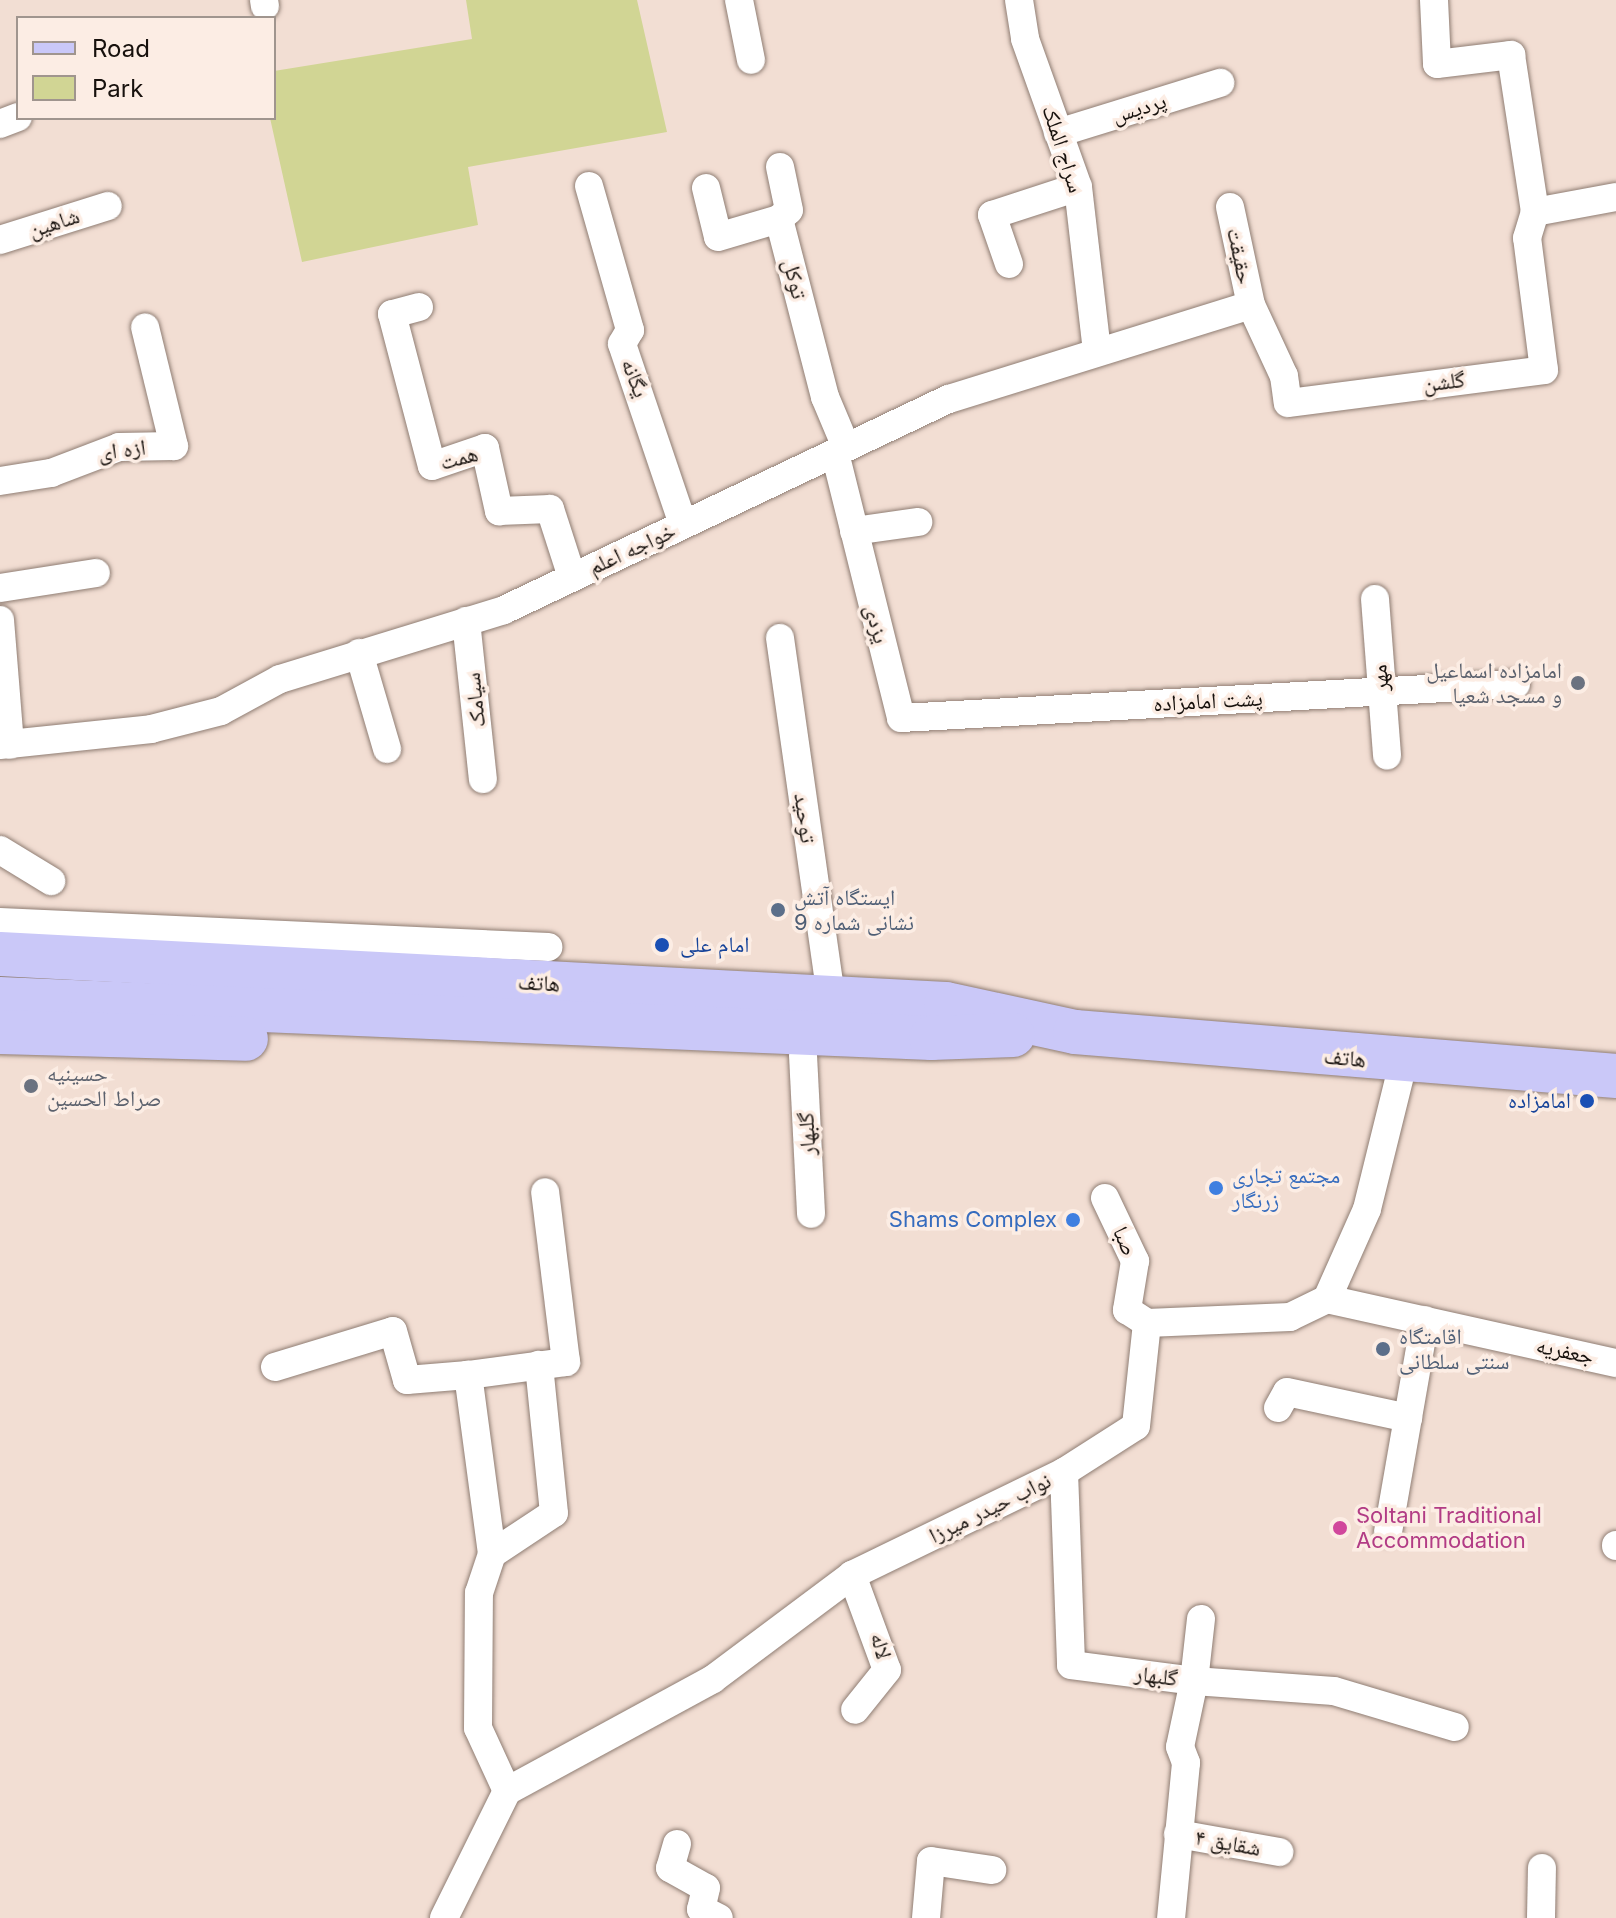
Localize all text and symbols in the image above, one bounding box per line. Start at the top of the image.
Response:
legend [16,16,276,120]
text: Road [92,34,150,63]
text: Park [92,74,143,103]
street label: پردیس [1109,87,1169,129]
street label: سراج الملک [1037,102,1089,196]
street label: شاهین [25,202,83,244]
street label: حقیقت [1221,225,1259,287]
street label: توکل [777,256,813,302]
street label: یگانه [616,355,654,401]
street label: گلشن [1422,366,1466,398]
street label: ازه ای [97,434,147,466]
street label: همت [437,440,481,476]
street label: خواجه اعلم [584,517,680,581]
street label: یزدی [859,602,895,646]
place label: امامزاده اسماعیل و مسجد شعیا [1426,657,1562,708]
street label: مهر [1366,663,1394,693]
street label: سیامک [459,671,491,729]
marker: امامزاده اسماعیل و مسجد شعیا [1569,674,1587,692]
street label: پشت امامزاده [1153,685,1263,717]
street label: توحید [788,791,822,845]
place label: ایستگاه آتش نشانی شماره 9 [794,884,914,936]
marker: ایستگاه آتش نشانی شماره 9 [769,901,787,919]
place label: امام علی [680,932,749,958]
marker: امام علی [651,934,673,956]
street label: هاتف [517,969,561,997]
street label: هاتف [1323,1043,1367,1073]
place label: حسینیه صراط الحسین [47,1060,161,1112]
marker: حسینیه صراط الحسین [22,1077,40,1095]
place label: امامزاده [1508,1088,1571,1114]
marker: امامزاده [1578,1092,1596,1110]
street label: گلبهار [793,1112,821,1156]
place label: مجتمع تجاری زرنگار [1232,1162,1340,1214]
marker: مجتمع تجاری زرنگار [1207,1179,1225,1197]
place label: Shams Complex [889,1207,1057,1233]
marker: Shams Complex [1064,1211,1082,1229]
street label: صبا [1107,1222,1143,1260]
place label: اقامتگاه سنتی سلطانی [1399,1323,1510,1374]
street label: جعفریه [1534,1332,1596,1370]
marker: اقامتگاه سنتی سلطانی [1374,1340,1392,1358]
street label: نواب حیدر میرزا [925,1467,1055,1549]
place label: Soltani Traditional Accommodation [1356,1502,1542,1554]
marker: Soltani Traditional Accommodation [1331,1519,1349,1537]
street label: لاله [865,1630,897,1662]
street label: گلبهار [1133,1660,1179,1692]
street label: شقایق ۴ [1193,1824,1263,1862]

